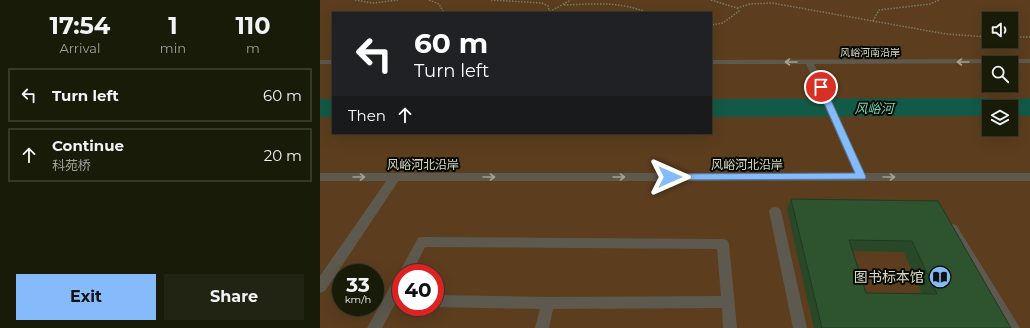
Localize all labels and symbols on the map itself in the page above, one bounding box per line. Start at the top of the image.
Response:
street label: 风峪河南沿岸 [840,46,900,59]
one-way arrow [785,58,798,66]
one-way arrow [957,58,970,65]
pin [804,70,838,104]
water label: 风峪河 [854,100,896,116]
position arrow [649,156,691,198]
street label: 风峪河北沿岸 [387,157,459,172]
street label: 风峪河北沿岸 [711,157,783,172]
one-way arrow [352,173,365,181]
one-way arrow [482,173,495,181]
one-way arrow [612,173,625,181]
one-way arrow [882,173,895,181]
speed limit sign: 40 [392,264,444,316]
library icon: 图书标本馆 [927,264,953,290]
place label: 图书标本馆 [854,268,924,286]

